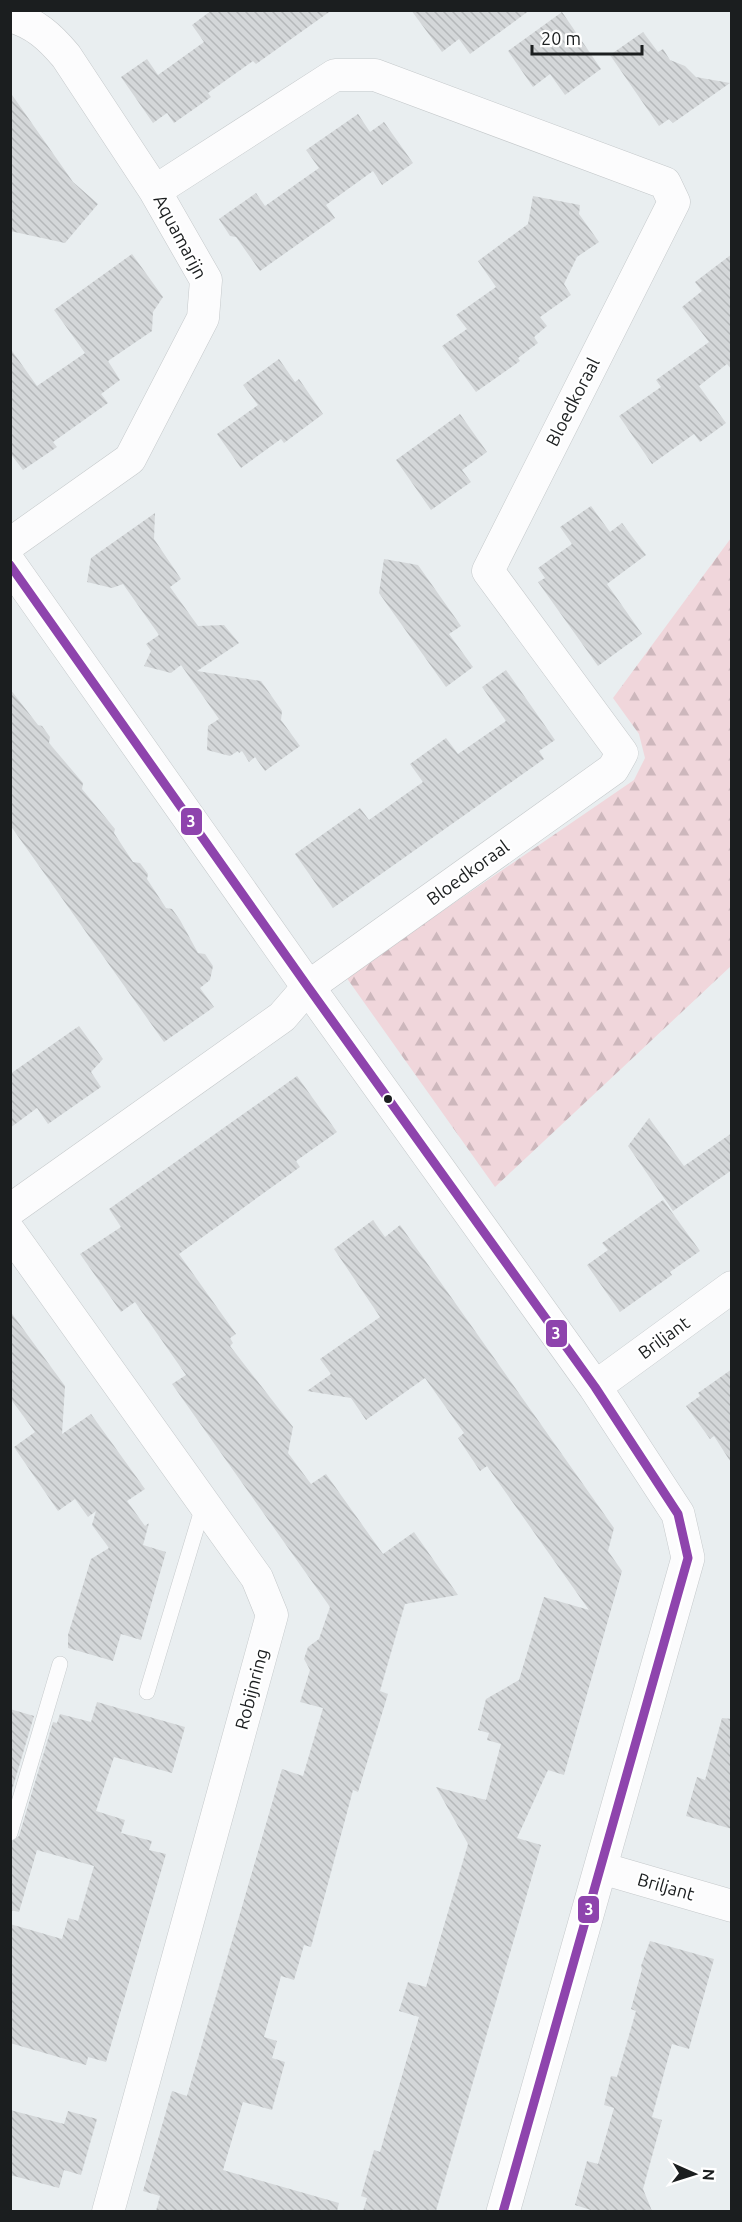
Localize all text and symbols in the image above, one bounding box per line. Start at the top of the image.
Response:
scale bar [532,18,642,56]
text: 20 m [541,28,581,48]
street label: Aquamarijn [150,191,211,282]
street label: Bloedkoraal [541,354,603,449]
line badge: 3 [180,807,203,836]
text: 3 [186,812,196,830]
street label: Bloedkoraal [423,836,513,909]
unlabelled marker [382,1093,394,1105]
street label: Briljant [634,1312,693,1362]
line badge: 3 [545,1319,568,1348]
text: 3 [551,1324,561,1342]
street label: Robijnring [231,1646,271,1731]
street label: Briljant [635,1868,697,1904]
line badge: 3 [577,1895,600,1924]
text: 3 [584,1900,594,1918]
north arrow [664,2144,724,2204]
text: N [700,2168,718,2181]

